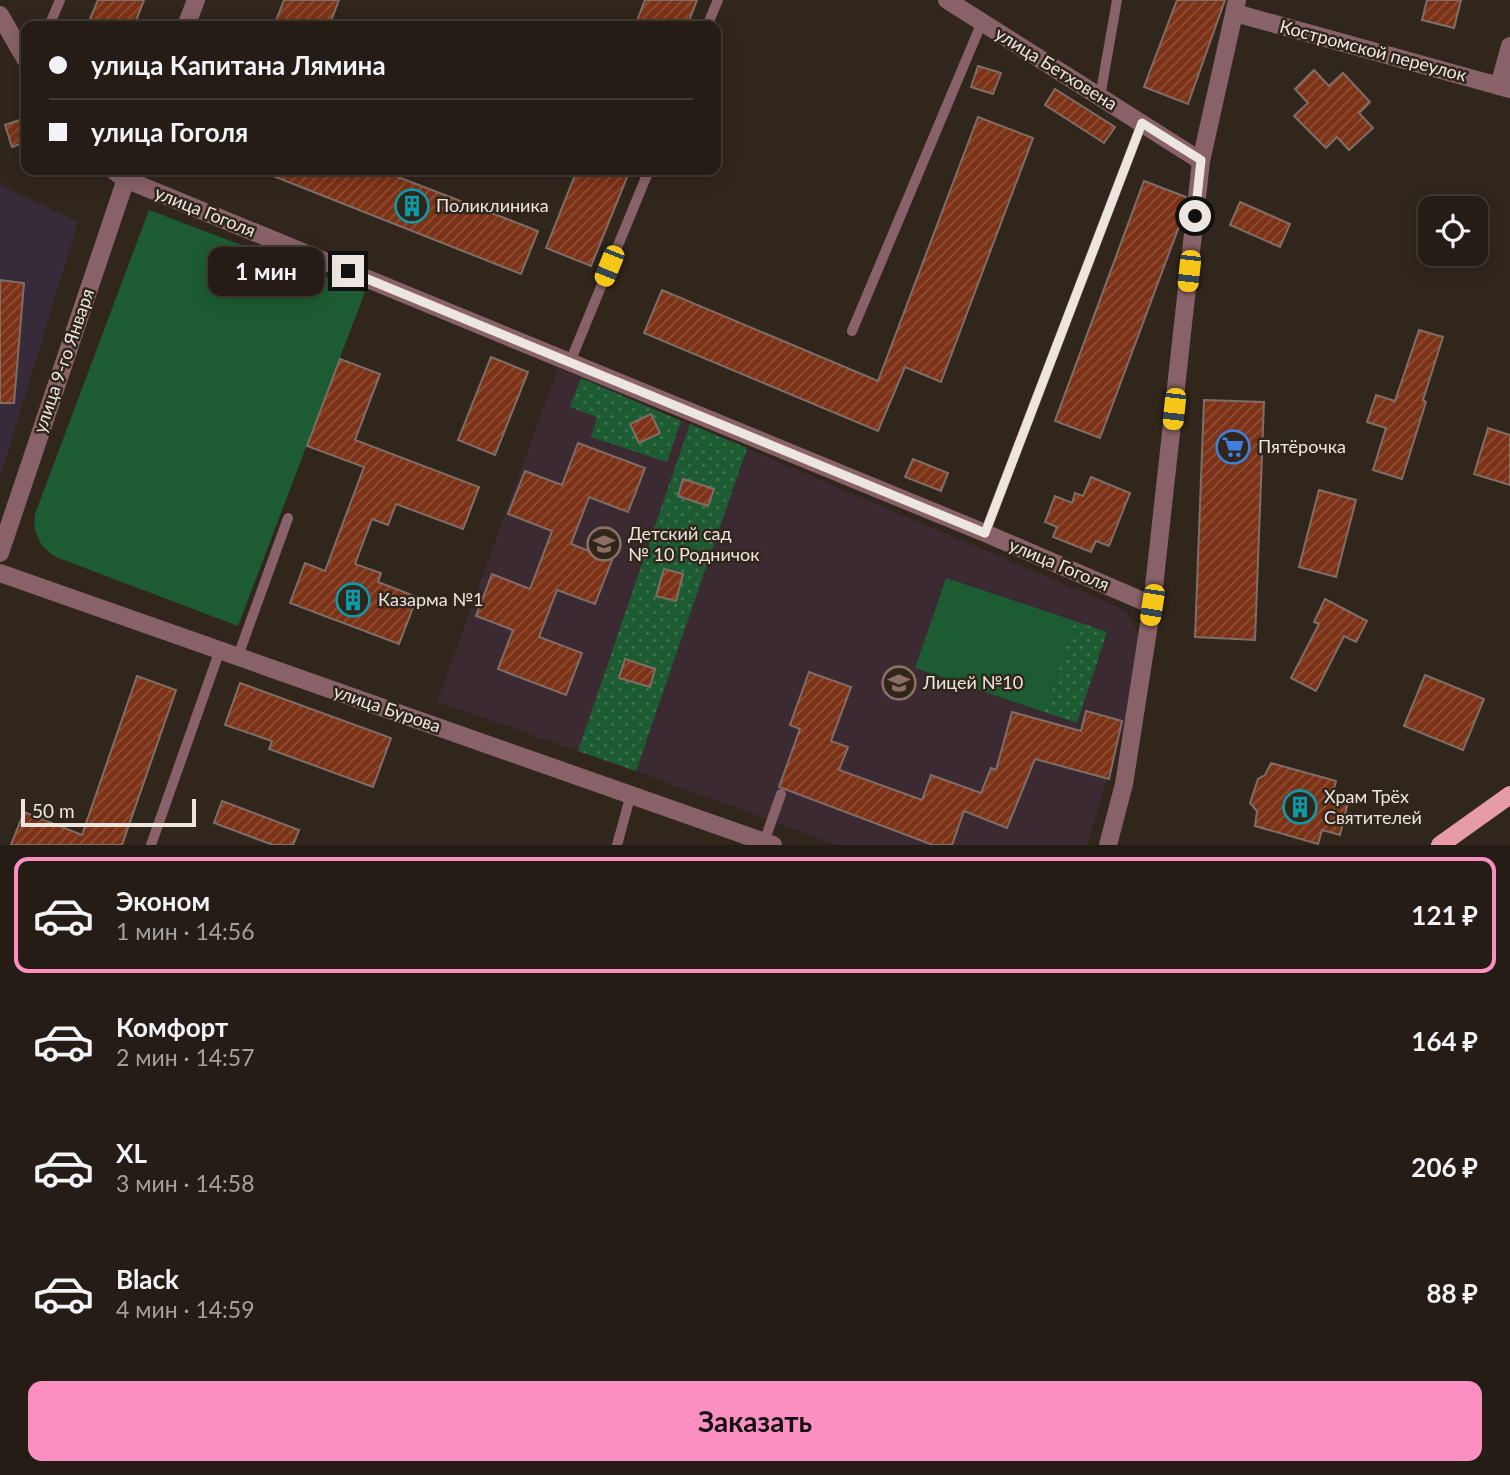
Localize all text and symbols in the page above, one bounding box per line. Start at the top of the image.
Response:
street label: Костромской переулок [1277,14,1470,86]
street label: улица Бетховена [991,22,1122,114]
text: улица Капитана Лямина [91,49,386,81]
text: улица Гоголя [91,116,248,148]
street label: улица Гоголя [152,181,259,241]
building icon: Поликлиника [393,187,431,225]
place label: Поликлиника [436,194,549,216]
map controls [1418,196,1488,266]
button: locate [1418,196,1488,266]
route start [1179,200,1211,232]
car [592,243,627,289]
callout: 1 мин [208,246,324,296]
car [1177,249,1202,293]
route end [332,255,364,287]
text: 1 мин [235,257,297,285]
street label: улица 9-го Января [28,285,98,436]
car [1162,387,1187,431]
supermarket icon: Пятёрочка [1214,428,1252,466]
place label: Пятёрочка [1258,435,1346,457]
place label: Детский сад № 10 Родничок [628,522,760,565]
school or university icon: Детский сад № 10 Родничок [585,525,623,563]
street label: улица Гоголя [1006,533,1113,595]
building icon: Казарма №1 [334,581,372,619]
car [1139,583,1166,627]
place label: Казарма №1 [378,588,484,610]
school or university icon: Лицей №10 [880,664,918,702]
place label: Лицей №10 [922,671,1023,693]
street label: улица Бурова [331,679,444,737]
place label: Храм Трёх Святителей [1324,785,1422,828]
building icon: Храм Трёх Святителей [1281,788,1319,826]
scale bar [21,796,196,828]
text: 50 m [32,799,75,822]
icon: car [32,884,95,947]
text: Эконом [116,885,210,917]
text: 121 ₽ [1411,899,1478,931]
text: 1 мин · 14:56 [116,917,255,945]
icon: car [32,1010,95,1073]
text: Комфорт [116,1011,228,1043]
text: 164 ₽ [1411,1025,1478,1057]
text: 2 мин · 14:57 [116,1043,255,1071]
icon: car [32,1136,95,1199]
text: XL [116,1137,147,1169]
text: 206 ₽ [1411,1151,1478,1183]
text: 3 мин · 14:58 [116,1169,255,1197]
icon: car [32,1262,95,1325]
text: Black [116,1263,179,1295]
text: 88 ₽ [1426,1277,1478,1309]
text: 4 мин · 14:59 [116,1295,255,1323]
button: Заказать [28,1381,1482,1461]

